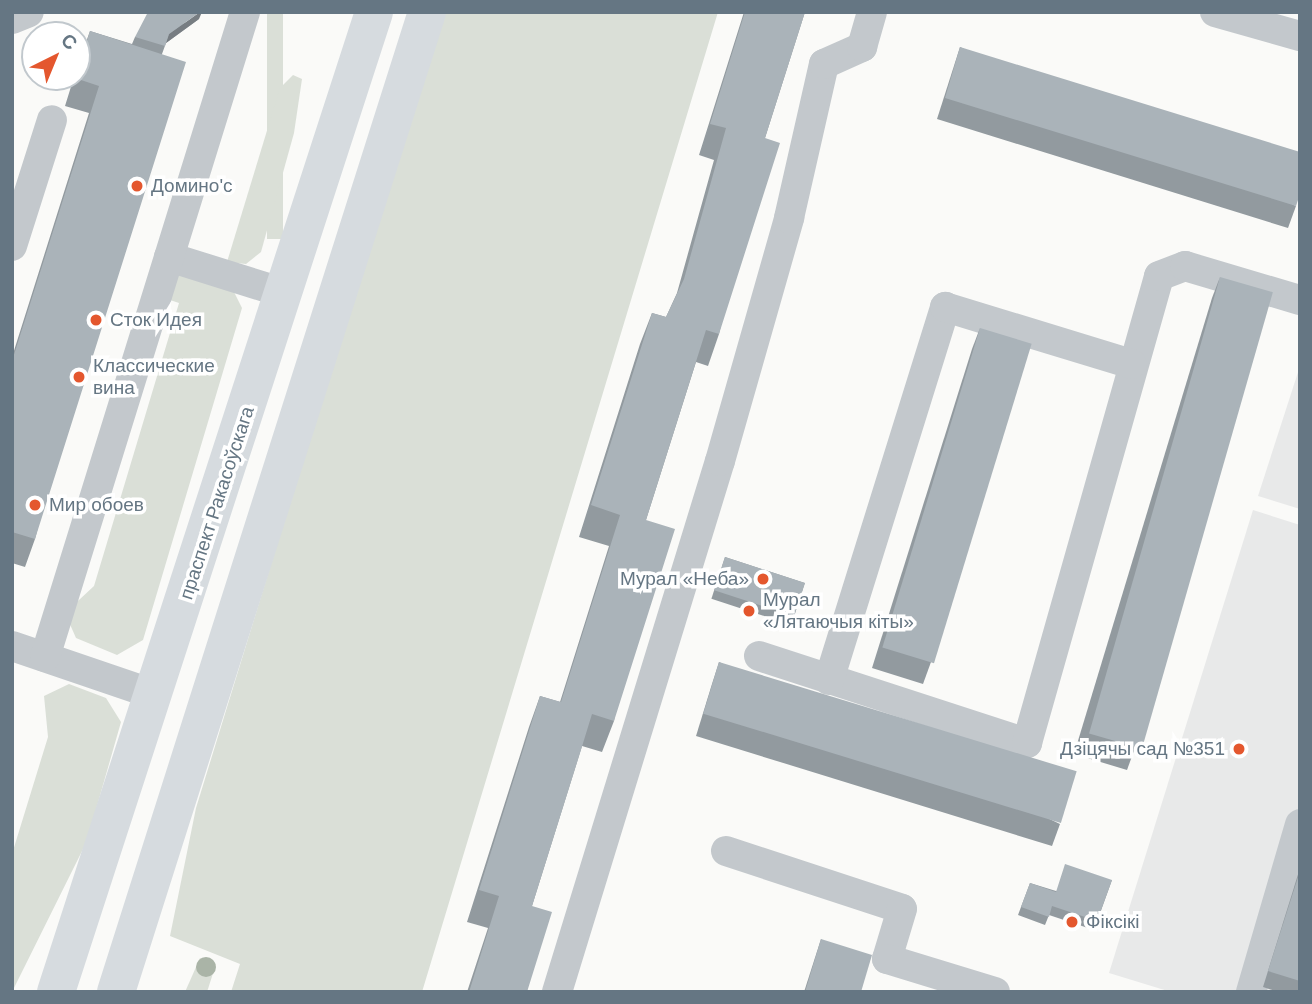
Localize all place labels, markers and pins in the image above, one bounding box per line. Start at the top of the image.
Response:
place label: Домино'c [151,175,233,197]
marker: Домино'c [129,178,145,194]
place label: Сток Идея [110,309,202,331]
marker: Сток Идея [88,312,104,328]
place label: Классические вина [93,355,215,399]
marker: Классические вина [71,369,87,385]
place label: Мир обоев [49,494,144,516]
marker: Мир обоев [27,497,43,513]
place label: Мурал «Неба» [620,568,749,590]
marker: Мурал «Неба» [755,571,771,587]
place label: Мурал «Лятаючыя кіты» [763,589,914,633]
marker: Мурал «Лятаючыя кіты» [741,603,757,619]
place label: Дзіцячы сад №351 [1060,738,1225,760]
marker: Дзіцячы сад №351 [1231,741,1247,757]
place label: Фіксікі [1086,911,1139,933]
marker: Фіксікі [1064,914,1080,930]

